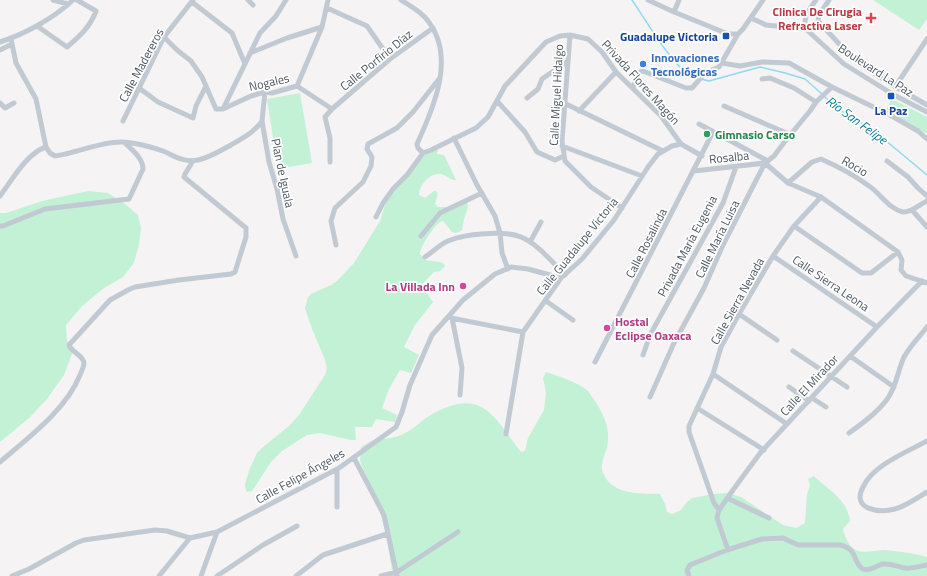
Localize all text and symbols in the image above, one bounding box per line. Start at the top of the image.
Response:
place label: Clinica De Cirugia Refractiva Laser [773,2,863,35]
marker: Clinica De Cirugia Refractiva Laser [865,12,877,24]
street label: Calle Madereros [114,24,169,105]
street label: Calle Porfirio Díaz [336,25,416,95]
place label: Guadalupe Victoria [620,27,718,46]
marker: Guadalupe Victoria [721,31,731,41]
street label: Privada Flores Magón [597,35,685,129]
street label: Boulevard La Paz [835,38,917,102]
street label: Calle Miguel Hidalgo [544,44,568,146]
place label: Innovaciones Tecnológicas [651,48,720,81]
marker: Innovaciones Tecnológicas [638,59,648,69]
street label: Nogales [247,68,292,96]
water label: Río San Felipe [822,91,893,150]
marker: La Paz [886,91,896,101]
place label: La Paz [874,101,908,120]
place label: Gimnasio Carso [715,125,795,144]
marker: Gimnasio Carso [702,129,712,139]
street label: Plan de Iguala [266,137,300,209]
street label: Rosalba [708,145,750,169]
street label: Rocio [838,151,872,181]
street label: Privada María Eugenia [652,192,722,300]
street label: Calle Guadalupe Victoria [531,193,623,299]
street label: Calle María Luisa [690,197,744,281]
street label: Calle Rosalinda [620,205,672,281]
street label: Calle Sierra Leona [789,250,873,316]
street label: Calle Sierra Nevada [705,254,769,348]
place label: La Villada Inn [386,277,455,296]
marker: La Villada Inn [458,281,468,291]
place label: Hostal Eclipse Oaxaca [615,312,691,345]
marker: Hostal Eclipse Oaxaca [602,323,612,333]
street label: Calle El Mirador [775,350,843,420]
street label: Calle Felipe Ángeles [252,443,349,508]

